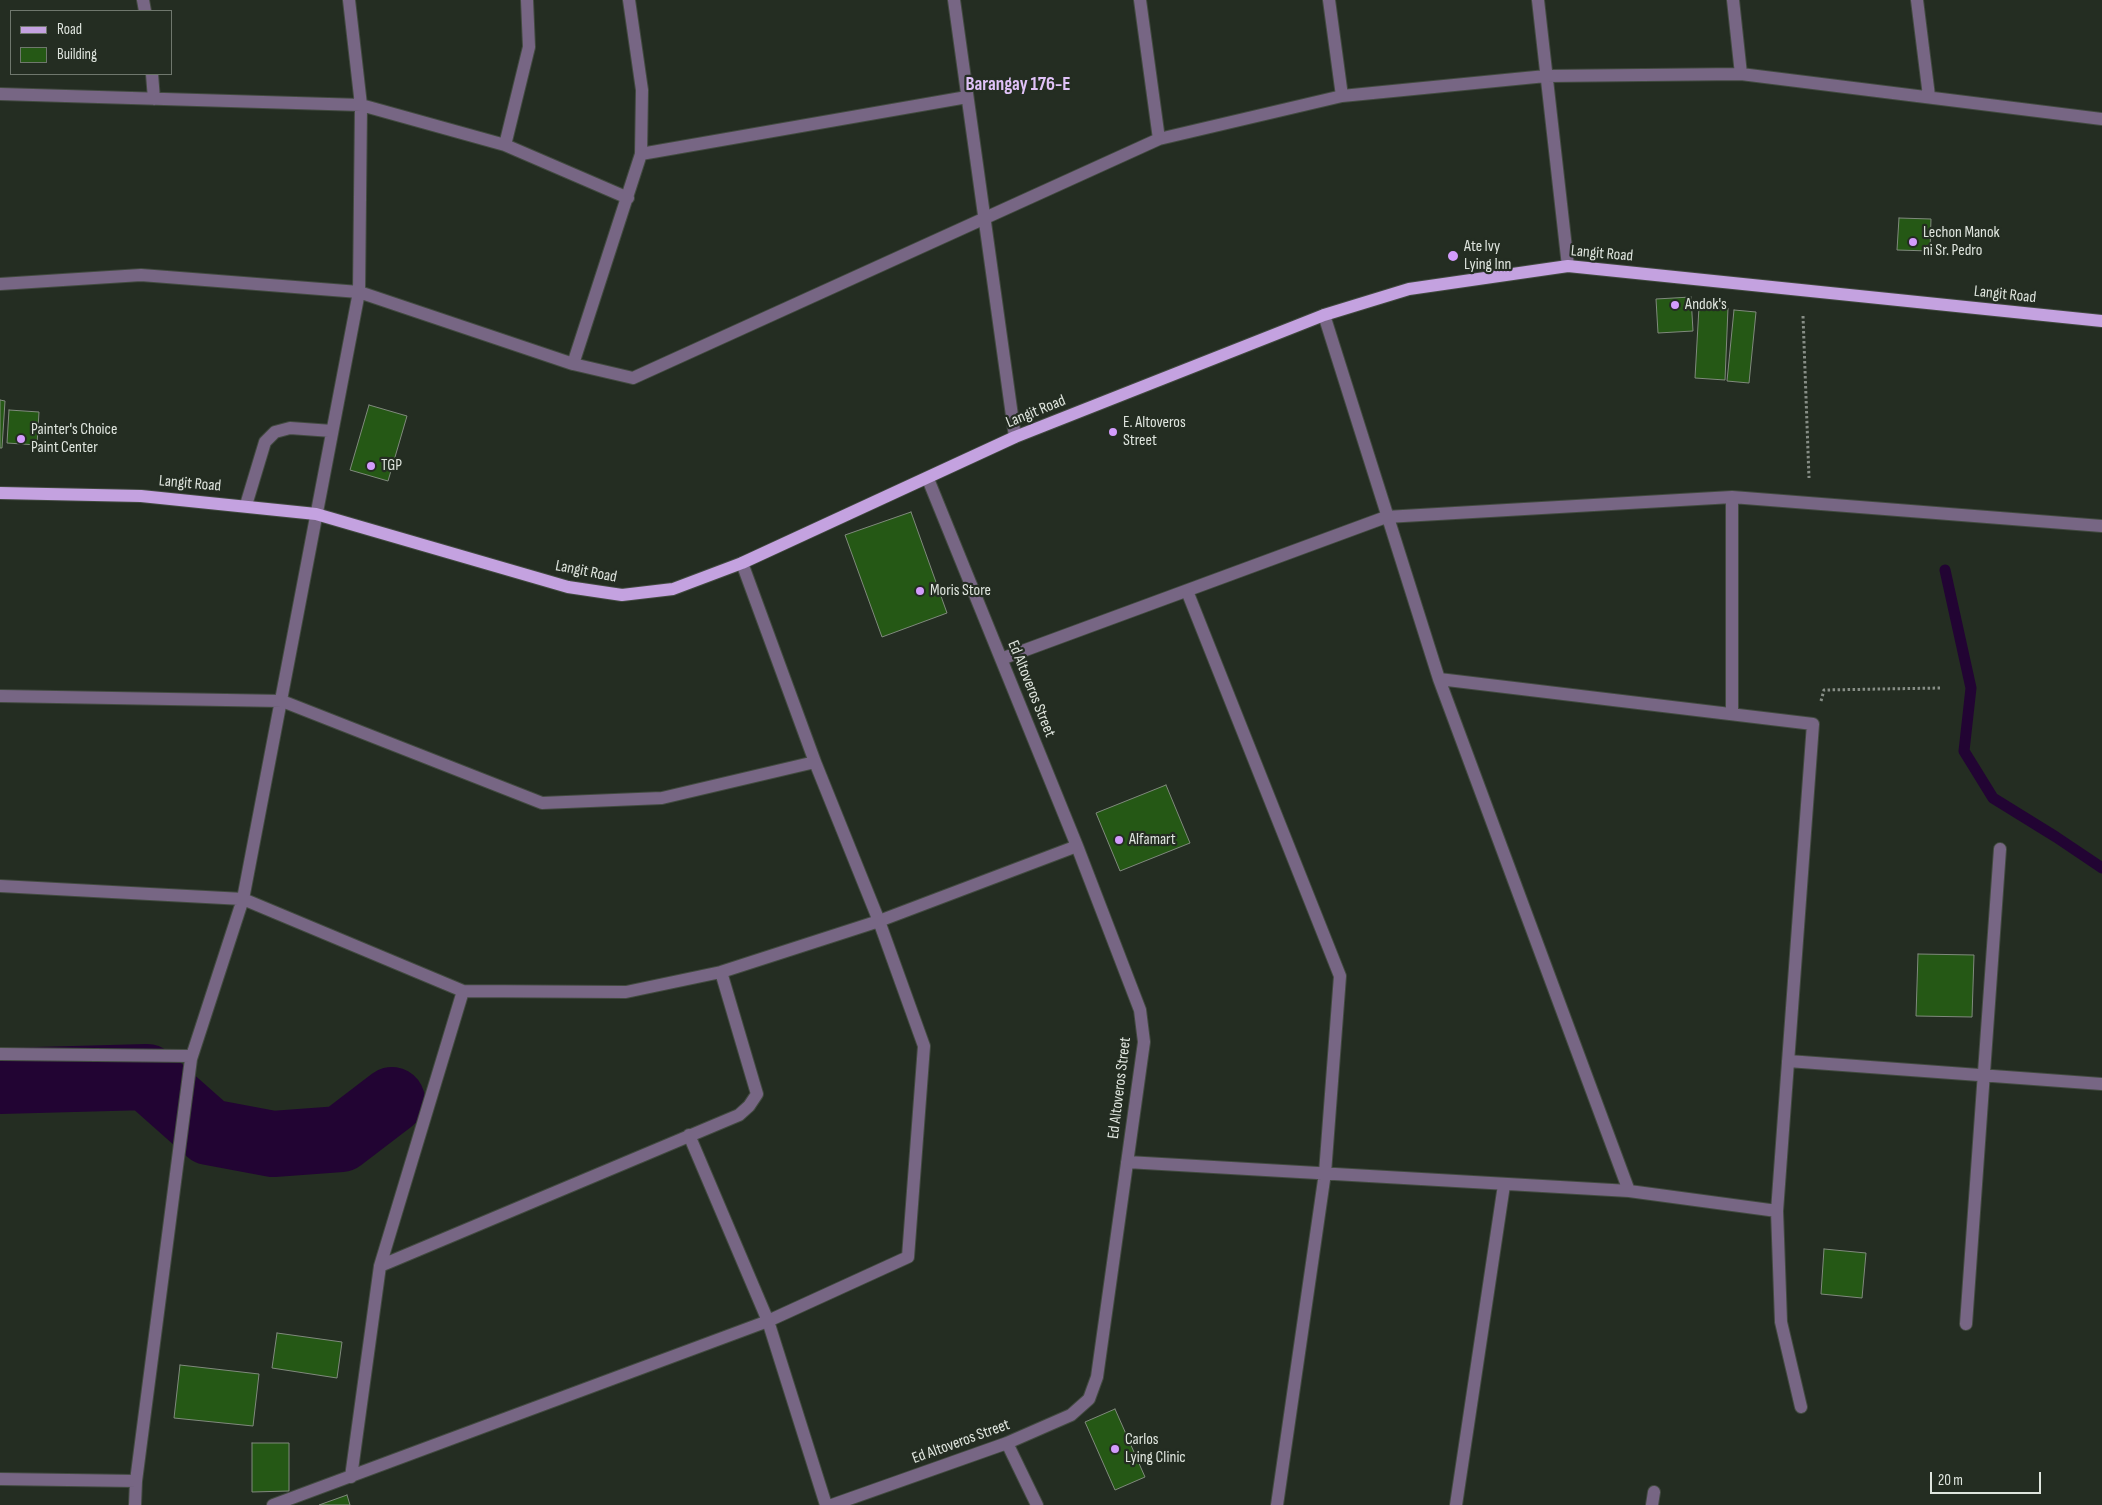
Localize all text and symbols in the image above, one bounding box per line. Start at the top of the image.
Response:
legend [10,10,172,75]
text: Road [57,20,82,39]
text: Building [57,45,97,64]
district label: Barangay 176-E [965,74,1071,96]
place label: Lechon Manok ni Sr. Pedro [1923,223,2000,261]
marker: Lechon Manok ni Sr. Pedro [1907,236,1919,248]
place label: Ate Ivy Lying Inn [1464,237,1511,275]
street label: Langit Road [1570,242,1634,266]
marker: Ate Ivy Lying Inn [1446,249,1460,263]
street label: Langit Road [1973,282,2037,308]
place label: Andok's [1685,295,1727,315]
marker: Andok's [1669,299,1681,311]
street label: Langit Road [1003,391,1069,433]
place label: E. Altoveros Street [1123,413,1186,451]
place label: Painter's Choice Paint Center [31,420,117,458]
marker: E. Altoveros Street [1107,426,1119,438]
marker: Painter's Choice Paint Center [15,433,27,445]
place label: TGP [381,456,402,476]
marker: TGP [365,460,377,472]
street label: Langit Road [158,472,222,496]
street label: Langit Road [554,557,618,587]
place label: Moris Store [930,581,991,601]
marker: Moris Store [914,585,926,597]
street label: Ed Altoveros Street [1003,638,1059,740]
place label: Alfamart [1129,830,1176,850]
marker: Alfamart [1113,834,1125,846]
street label: Ed Altoveros Street [1104,1036,1136,1140]
street label: Ed Altoveros Street [910,1415,1012,1469]
place label: Carlos Lying Clinic [1125,1430,1186,1468]
marker: Carlos Lying Clinic [1109,1443,1121,1455]
scale bar [1932,1462,2043,1494]
text: 20 m [1938,1471,1963,1490]

